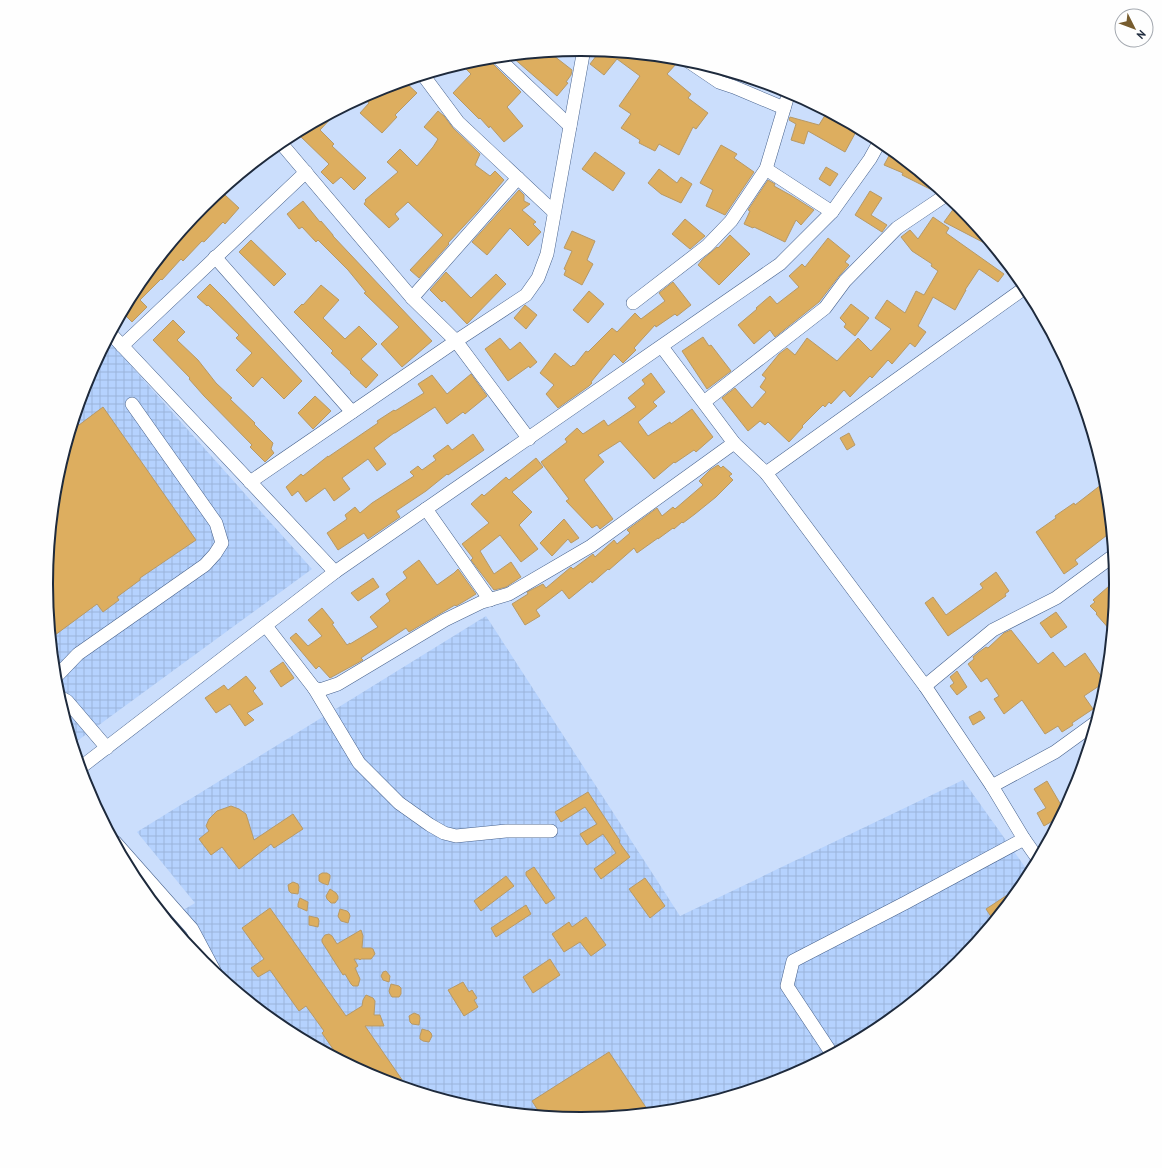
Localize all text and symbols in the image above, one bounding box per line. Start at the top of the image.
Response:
north arrow [1114,8,1154,48]
text: N [1134,27,1149,42]

